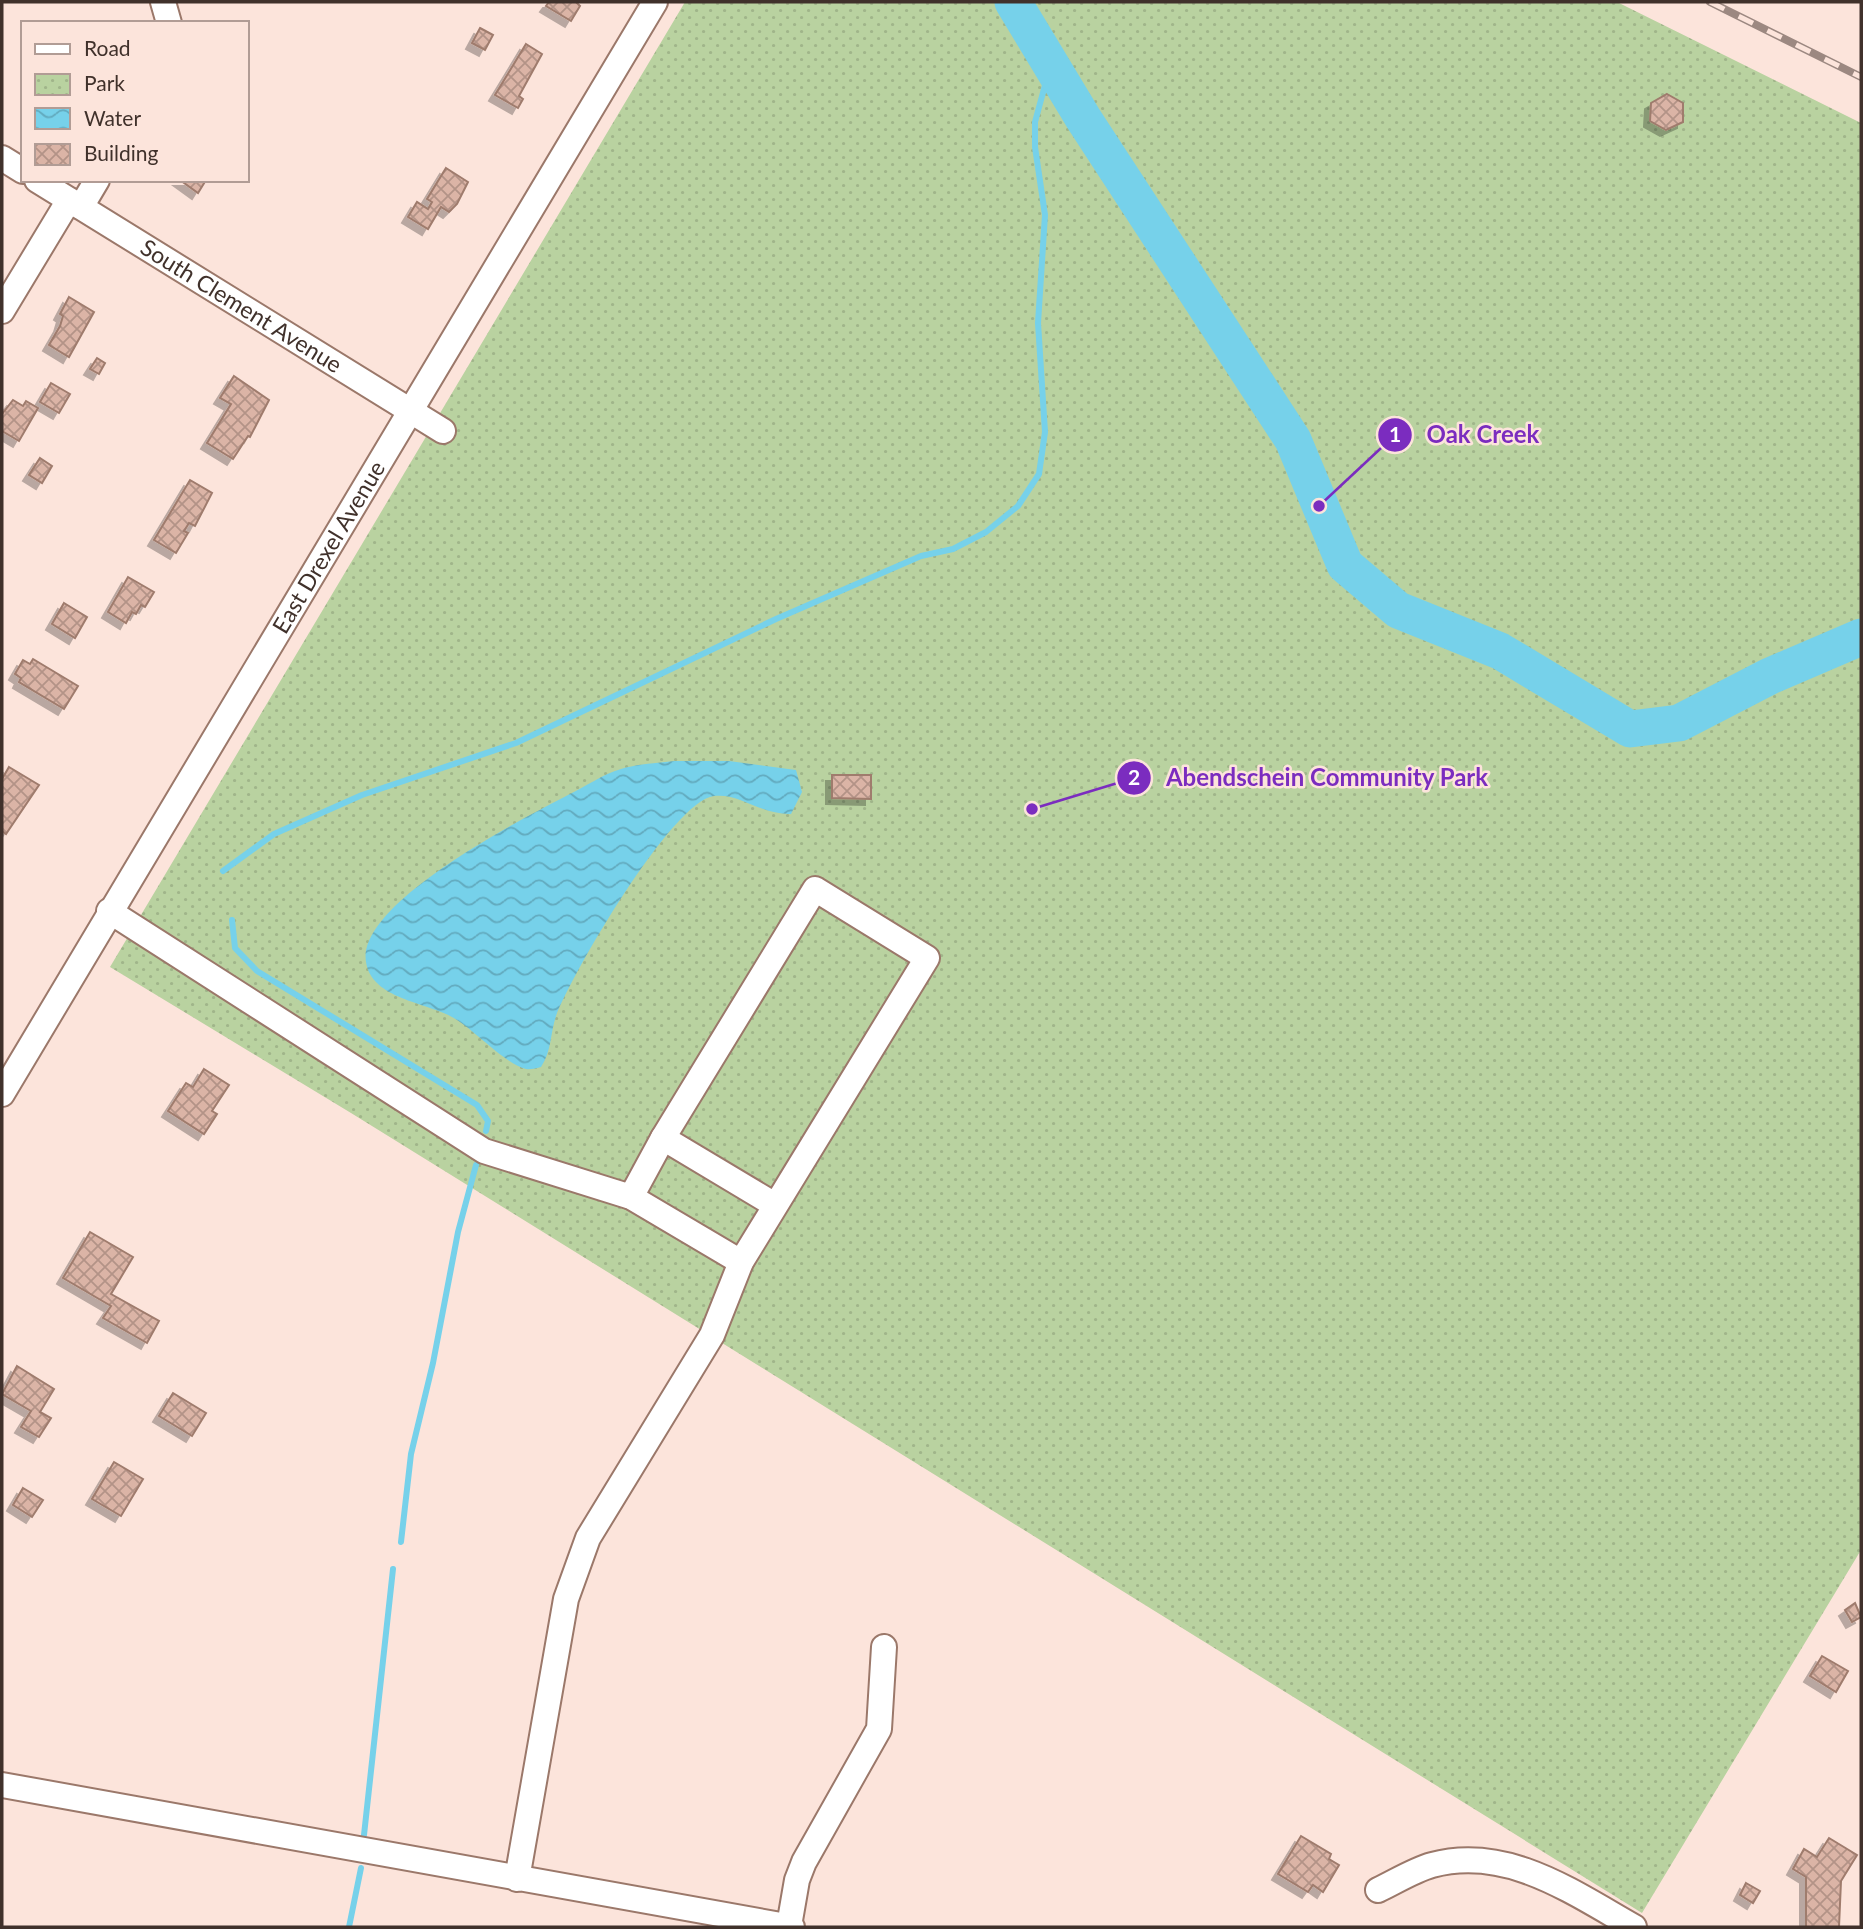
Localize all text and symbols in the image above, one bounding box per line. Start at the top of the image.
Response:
legend [21,21,248,182]
text: Road [84,35,131,60]
text: Park [84,70,125,95]
text: Water [84,105,141,130]
text: Building [84,140,159,165]
street label: South Clement Avenue [136,233,348,378]
callout: Oak Creek [1377,412,1553,457]
text: Oak Creek [1427,419,1540,448]
text: 1 [1389,421,1401,446]
street label: East Drexel Avenue [266,456,390,638]
callout: Abendschein Community Park [1116,755,1502,800]
text: Abendschein Community Park [1165,762,1488,791]
text: 2 [1128,764,1140,789]

